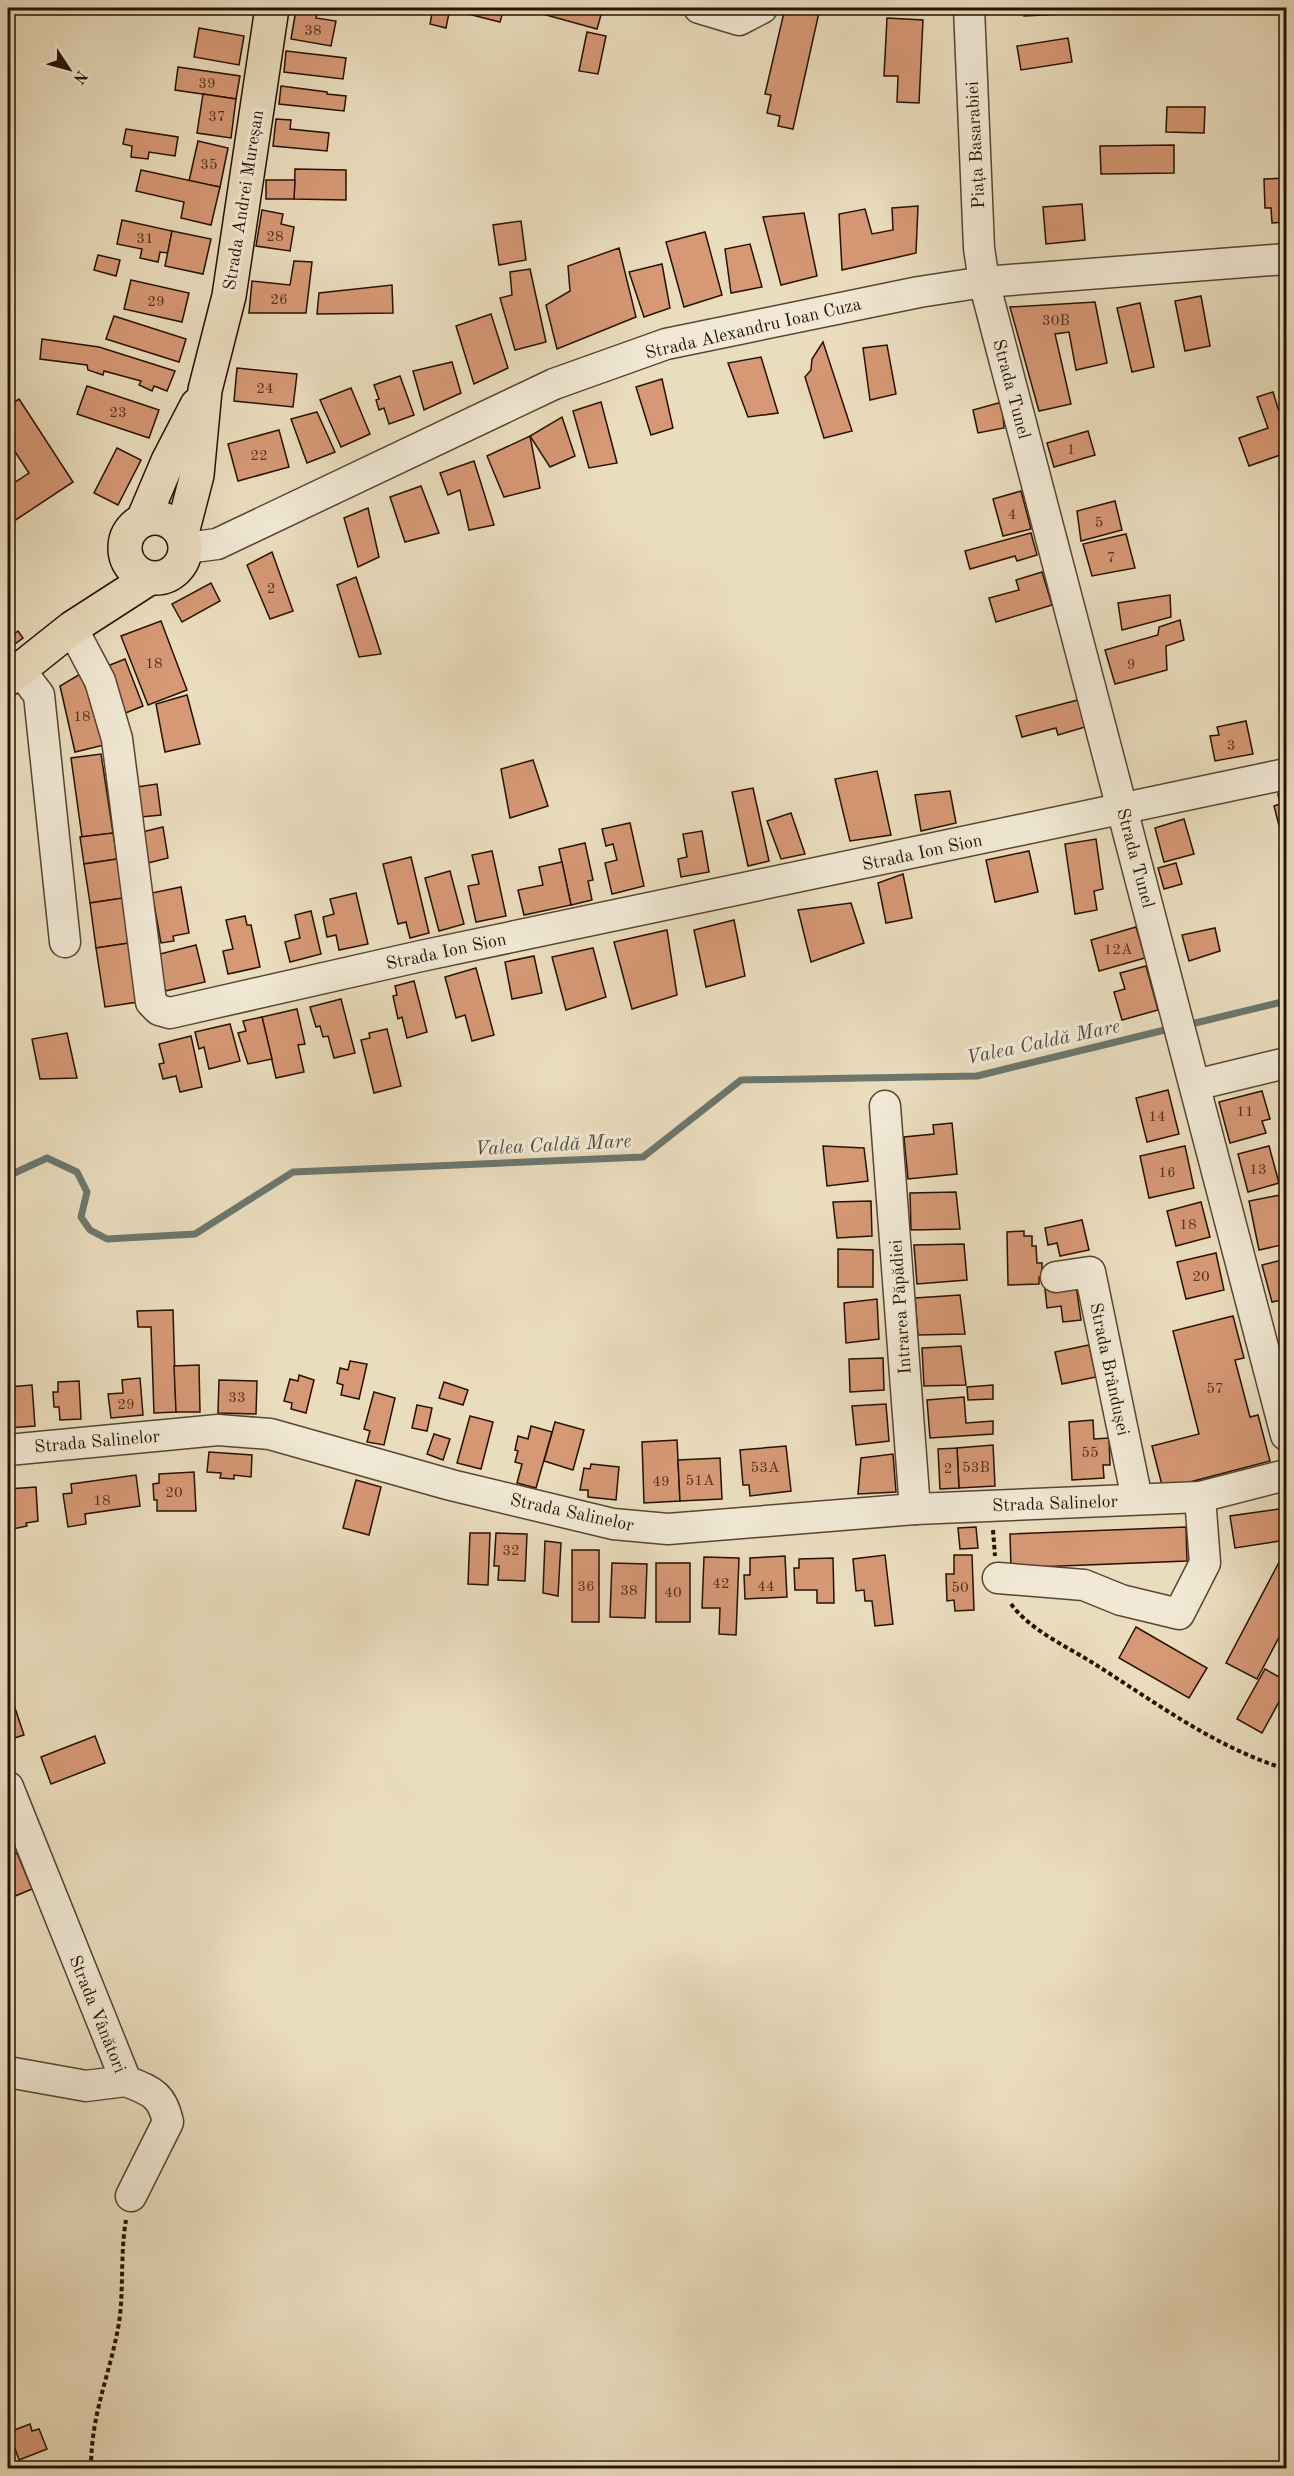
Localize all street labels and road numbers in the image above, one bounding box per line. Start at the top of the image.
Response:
street label: Piața Basarabiei [964,81,989,209]
street label: Strada Andrei Mureșan [221,108,268,292]
street label: Strada Alexandru Ioan Cuza [643,295,863,363]
street label: Strada Tunel [989,337,1033,441]
street label: Strada Tunel [1113,806,1157,910]
street label: Strada Ion Sion [860,831,984,875]
street label: Strada Ion Sion [384,930,508,974]
street label: Intrarea Păpădiei [887,1239,915,1375]
street label: Strada Brândușei [1085,1301,1132,1438]
street label: Strada Salinelor [34,1427,161,1456]
street label: Strada Salinelor [508,1491,636,1535]
street label: Strada Salinelor [992,1493,1119,1515]
street label: Strada Vânători [65,1953,129,2076]

